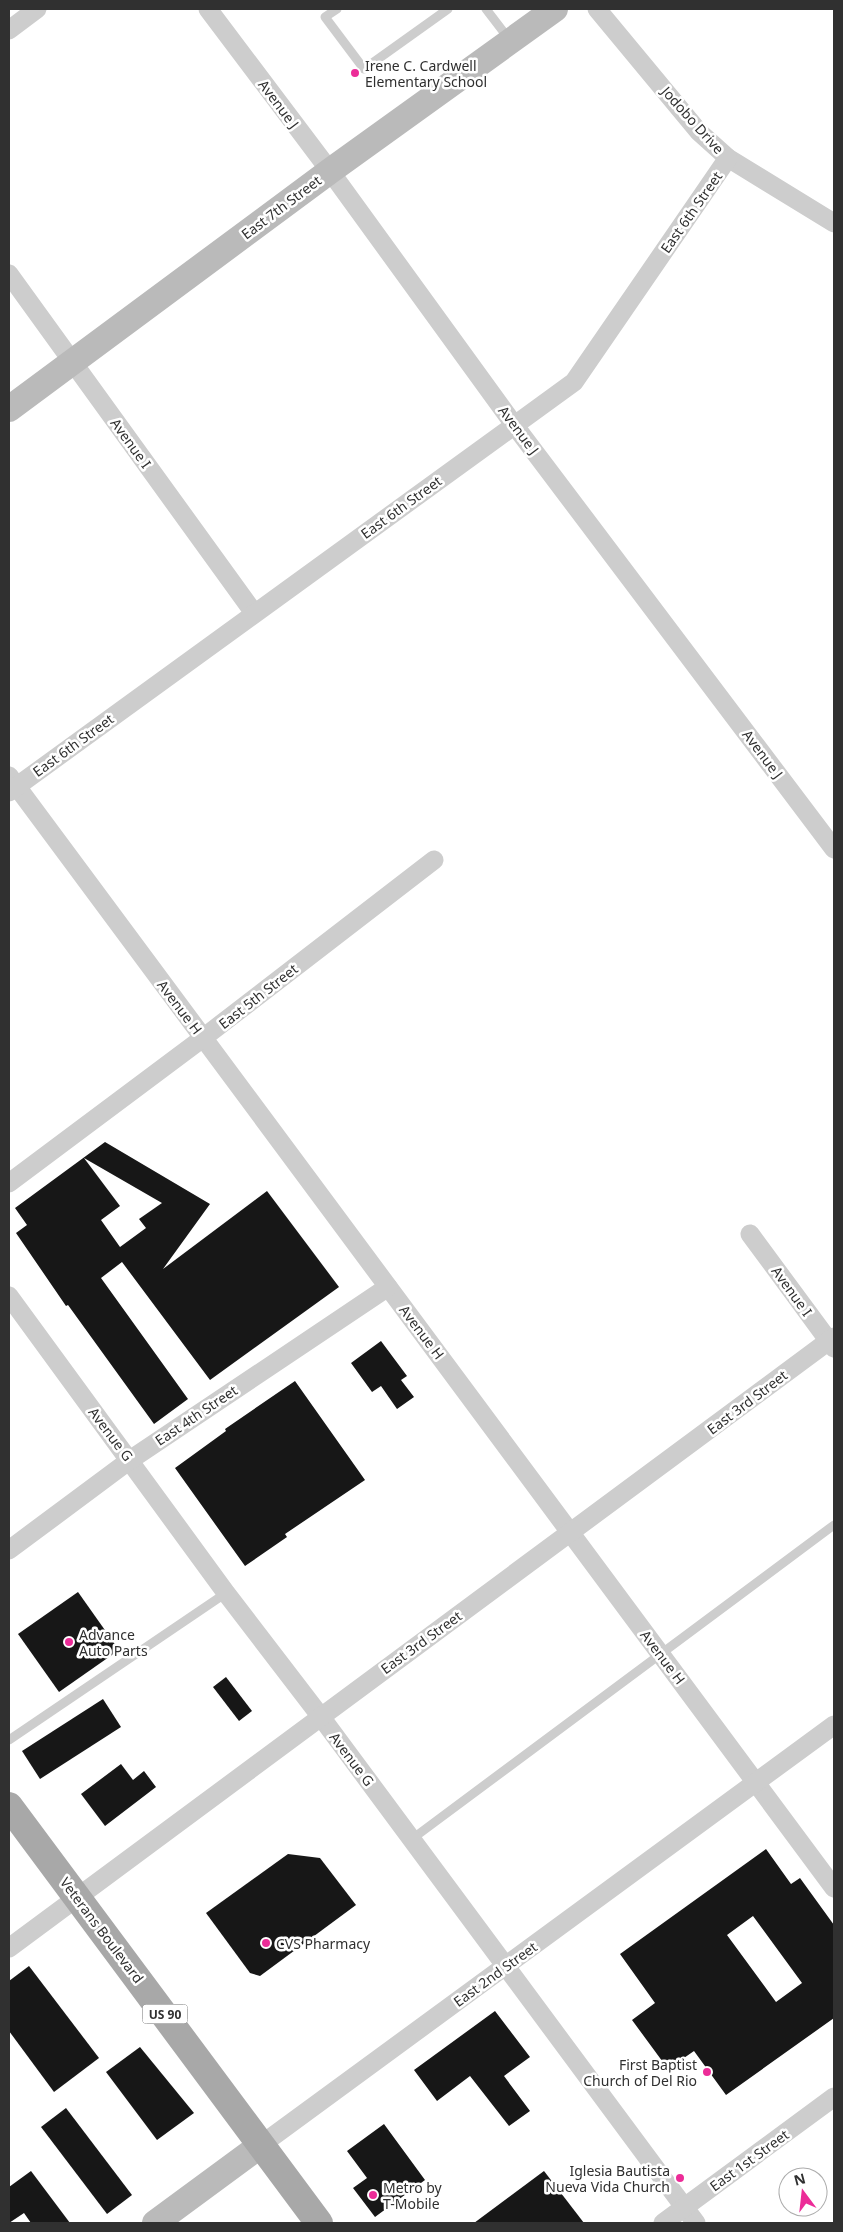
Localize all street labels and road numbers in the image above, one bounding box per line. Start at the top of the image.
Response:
street label: Avenue J [254,76,304,132]
street label: Jodobo Drive [656,81,728,158]
street label: East 6th Street [656,167,726,257]
street label: East 7th Street [237,171,325,243]
street label: Avenue J [494,402,544,458]
street label: Avenue I [106,414,156,472]
street label: East 6th Street [357,471,445,543]
street label: East 6th Street [29,709,117,781]
street label: Avenue J [738,726,788,782]
street label: East 5th Street [215,959,301,1033]
street label: Avenue H [153,976,207,1038]
street label: Avenue I [767,1262,817,1320]
street label: Avenue H [395,1301,449,1363]
street label: East 3rd Street [703,1366,791,1438]
street label: East 4th Street [151,1380,241,1450]
street label: Avenue G [84,1403,138,1465]
street label: East 3rd Street [377,1606,465,1678]
street label: Avenue H [636,1626,690,1688]
street label: Avenue G [325,1728,379,1790]
street label: Veterans Boulevard [56,1873,148,1987]
street label: East 2nd Street [449,1937,541,2011]
road number: US 90 [142,2005,188,2024]
street label: East 1st Street [706,2125,792,2195]

